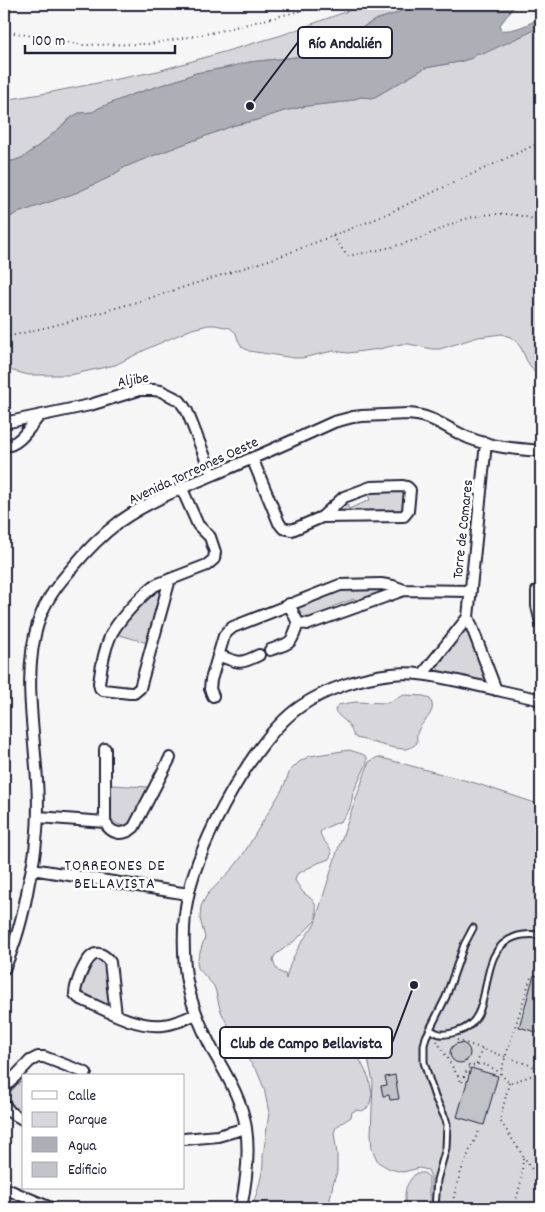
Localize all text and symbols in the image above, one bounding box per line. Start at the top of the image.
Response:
scale bar [25,22,175,54]
callout: Río Andalién [298,27,392,58]
text: 100 m [32,31,65,53]
text: Río Andalién [308,33,382,56]
street label: Aljibe [116,368,151,394]
street label: Avenida Torreones Oeste [125,432,263,512]
street label: Torre de Comares [448,479,480,580]
district label: TORREONES DE BELLAVISTA [64,855,166,896]
callout: Club de Campo Bellavista [220,1027,392,1058]
text: Club de Campo Bellavista [230,1033,383,1056]
legend [22,1074,185,1190]
text: Calle [68,1086,97,1108]
text: Parque [68,1110,108,1132]
text: Agua [68,1136,97,1158]
text: Edificio [68,1160,107,1182]

